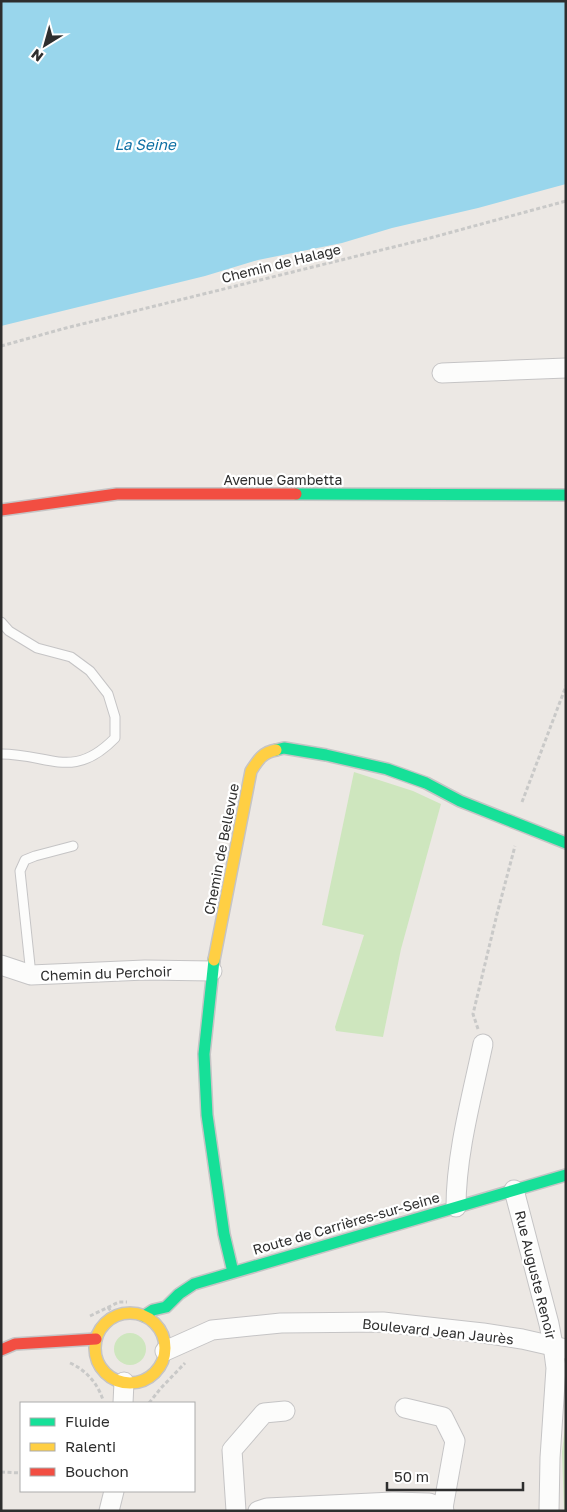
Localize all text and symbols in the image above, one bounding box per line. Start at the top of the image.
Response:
north arrow [20,20,70,70]
text: N [28,46,46,66]
water label: La Seine [114,135,177,153]
street label: Chemin de Halage [220,240,342,286]
street label: Avenue Gambetta [224,471,342,488]
street label: Chemin de Bellevue [200,782,242,916]
street label: Chemin du Perchoir [40,962,172,984]
street label: Route de Carrières-sur-Seine [251,1188,441,1258]
street label: Rue Auguste Renoir [512,1209,560,1342]
street label: Boulevard Jean Jaurès [361,1315,515,1347]
legend [20,1402,195,1492]
text: Fluide [65,1412,110,1430]
text: Ralenti [65,1437,116,1455]
scale bar [387,1460,523,1492]
text: Bouchon [65,1462,129,1480]
text: 50 m [394,1467,429,1485]

